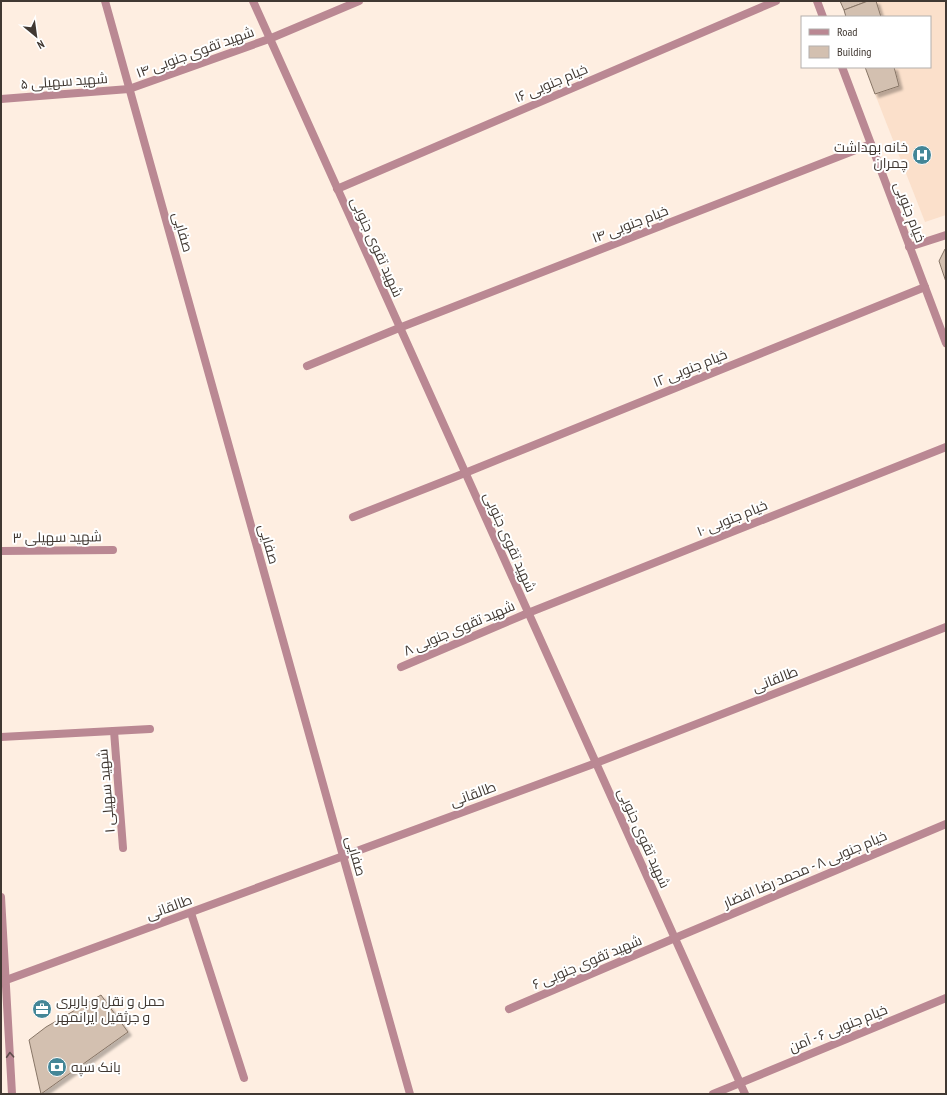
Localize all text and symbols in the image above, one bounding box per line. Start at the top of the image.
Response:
north arrow [16,16,56,56]
legend [801,16,931,68]
street label: شهید تقوی جنوبی ۱۴ [133,22,257,82]
text: Road [837,24,857,39]
text: N [35,37,47,52]
text: Building [837,44,872,59]
street label: خیام جنوبی ۱۶ [512,60,591,107]
street label: شهید سهیلی ۵ [20,69,108,93]
place label: خانه بهداشت چمران [834,138,908,173]
hospital icon: خانه بهداشت چمران [911,144,933,166]
street label: خیام جنوبی [889,179,930,245]
street label: شهید تقوی جنوبی [347,194,407,300]
street label: خیام جنوبی ۱۴ [589,201,671,248]
street label: صفایی [169,210,197,254]
street label: خیام جنوبی ۱۲ [650,345,730,392]
street label: شهید تقوی جنوبی [480,489,540,595]
street label: خیام جنوبی ۱۰ [694,496,770,541]
street label: صفایی [255,522,283,566]
street label: شهید سهیلی ۳ [12,527,102,547]
street label: شهید تقوی جنوبی ۸ [400,596,518,660]
street label: طالقانی [750,662,800,696]
street label: شهید سهیلی ۱ [93,748,119,834]
street label: طالقانی [448,777,498,811]
street label: شهید تقوی جنوبی [614,785,674,891]
street label: خیام جنوبی ۸ - محمد رضا افضار [720,826,890,913]
street label: صفایی [342,834,370,878]
street label: طالقانی [144,890,194,924]
street label: شهید تقوی جنوبی ۶ [529,931,645,993]
place label: حمل و نقل و باربری و جرثقیل ایرانمهر [55,992,165,1026]
office icon: حمل و نقل و باربری و جرثقیل ایرانمهر [31,998,53,1020]
street label: خیام جنوبی ۶ - آمن [786,1000,890,1057]
one-way arrow [6,1052,14,1058]
bank icon: بانک سپه [46,1056,68,1078]
place label: بانک سپه [71,1058,121,1077]

